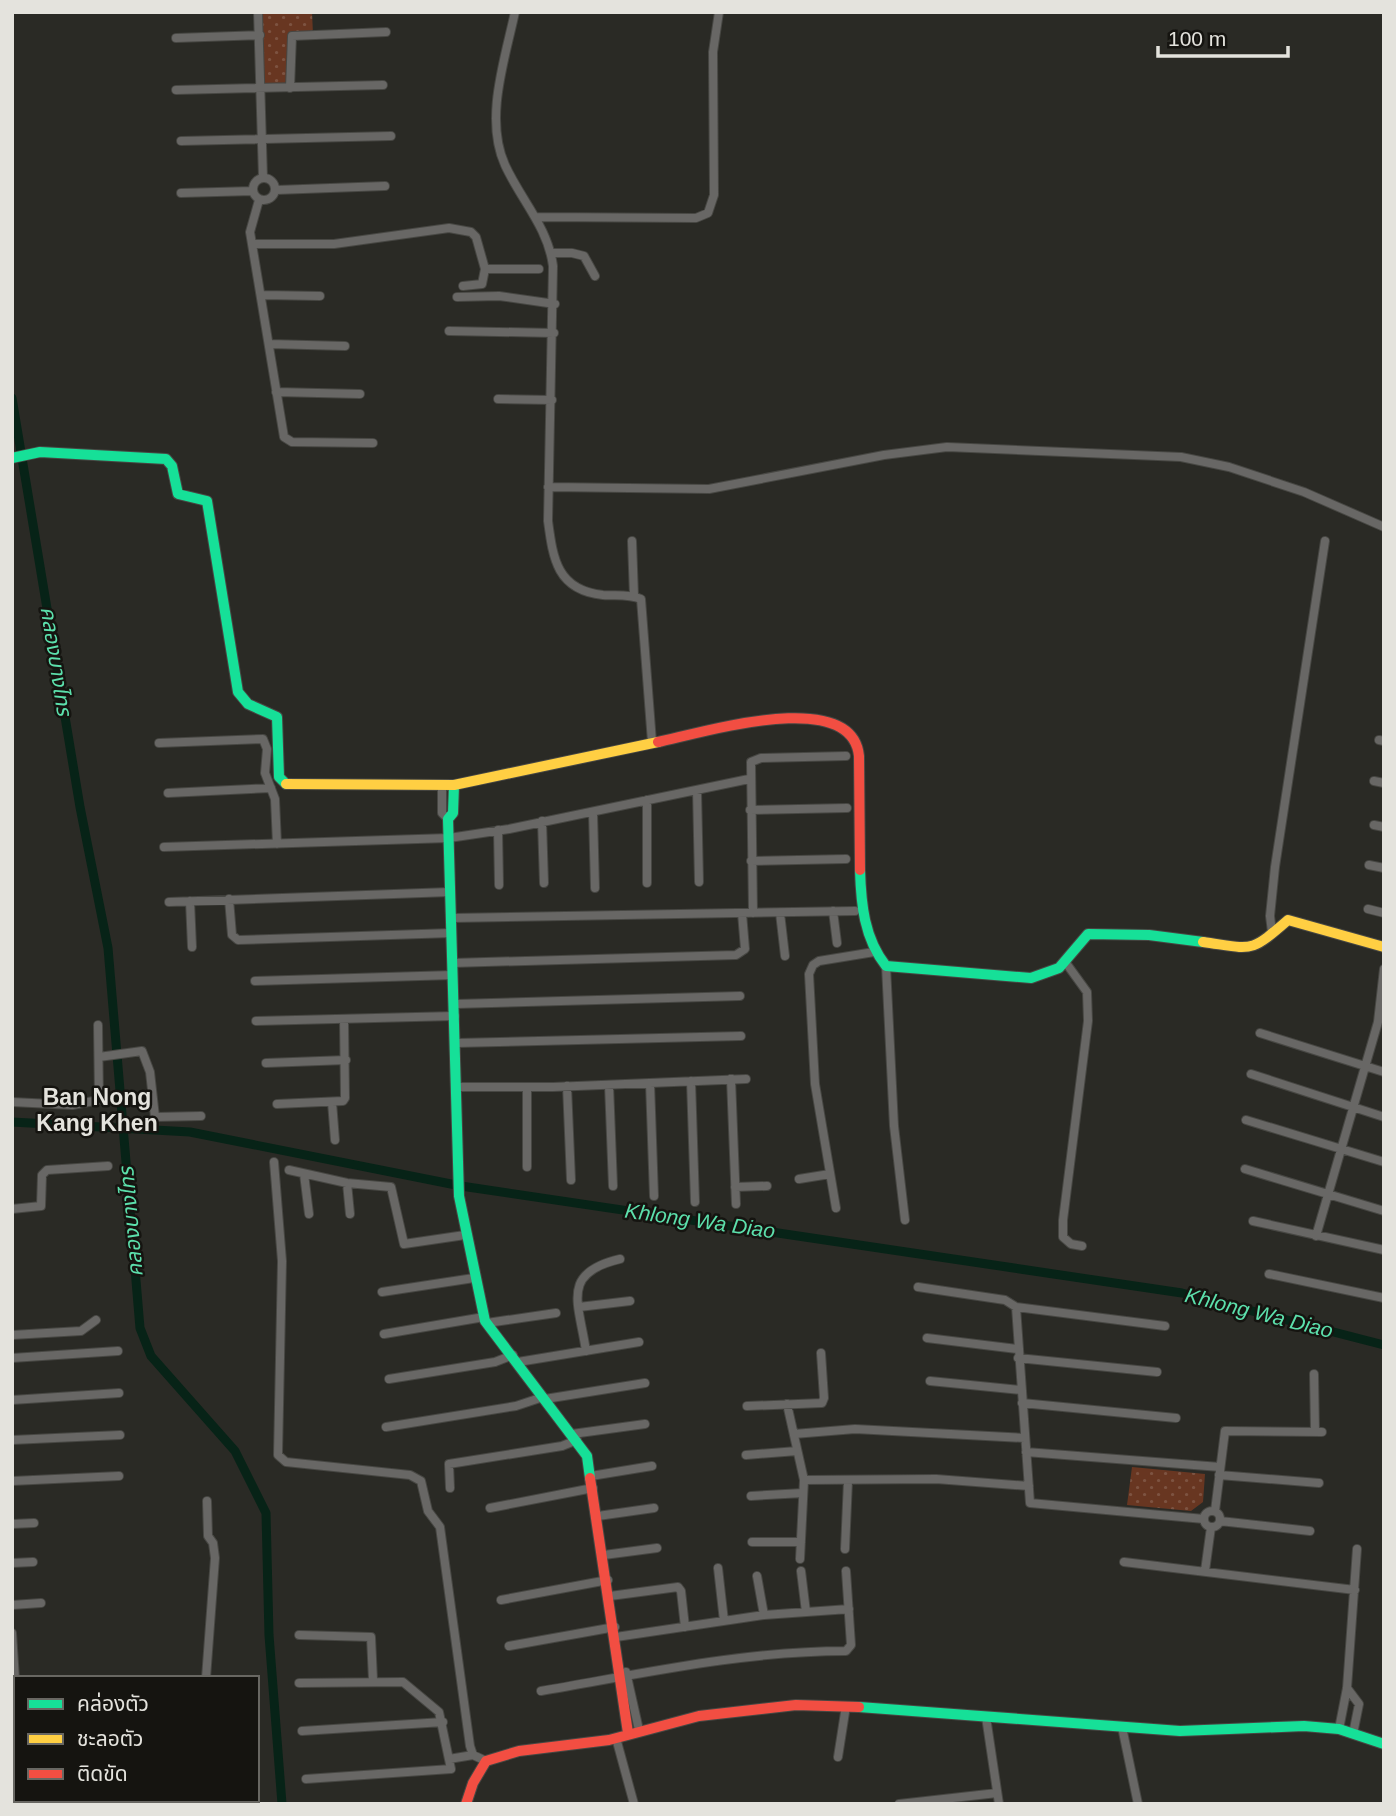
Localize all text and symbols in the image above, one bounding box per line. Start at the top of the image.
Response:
scale bar [1158,14,1288,58]
text: 100 m [1168,27,1226,50]
water label: คลองบางไทร [37,605,77,719]
district label: Ban Nong Kang Khen [36,1084,158,1136]
water label: คลองบางไทร [114,1164,147,1278]
water label: Khlong Wa Diao [624,1199,777,1242]
water label: Khlong Wa Diao [1183,1283,1336,1342]
legend [14,1676,259,1802]
text: คล่องตัว [77,1692,149,1715]
text: ชะลอตัว [77,1727,143,1750]
text: ติดขัด [77,1762,128,1785]

